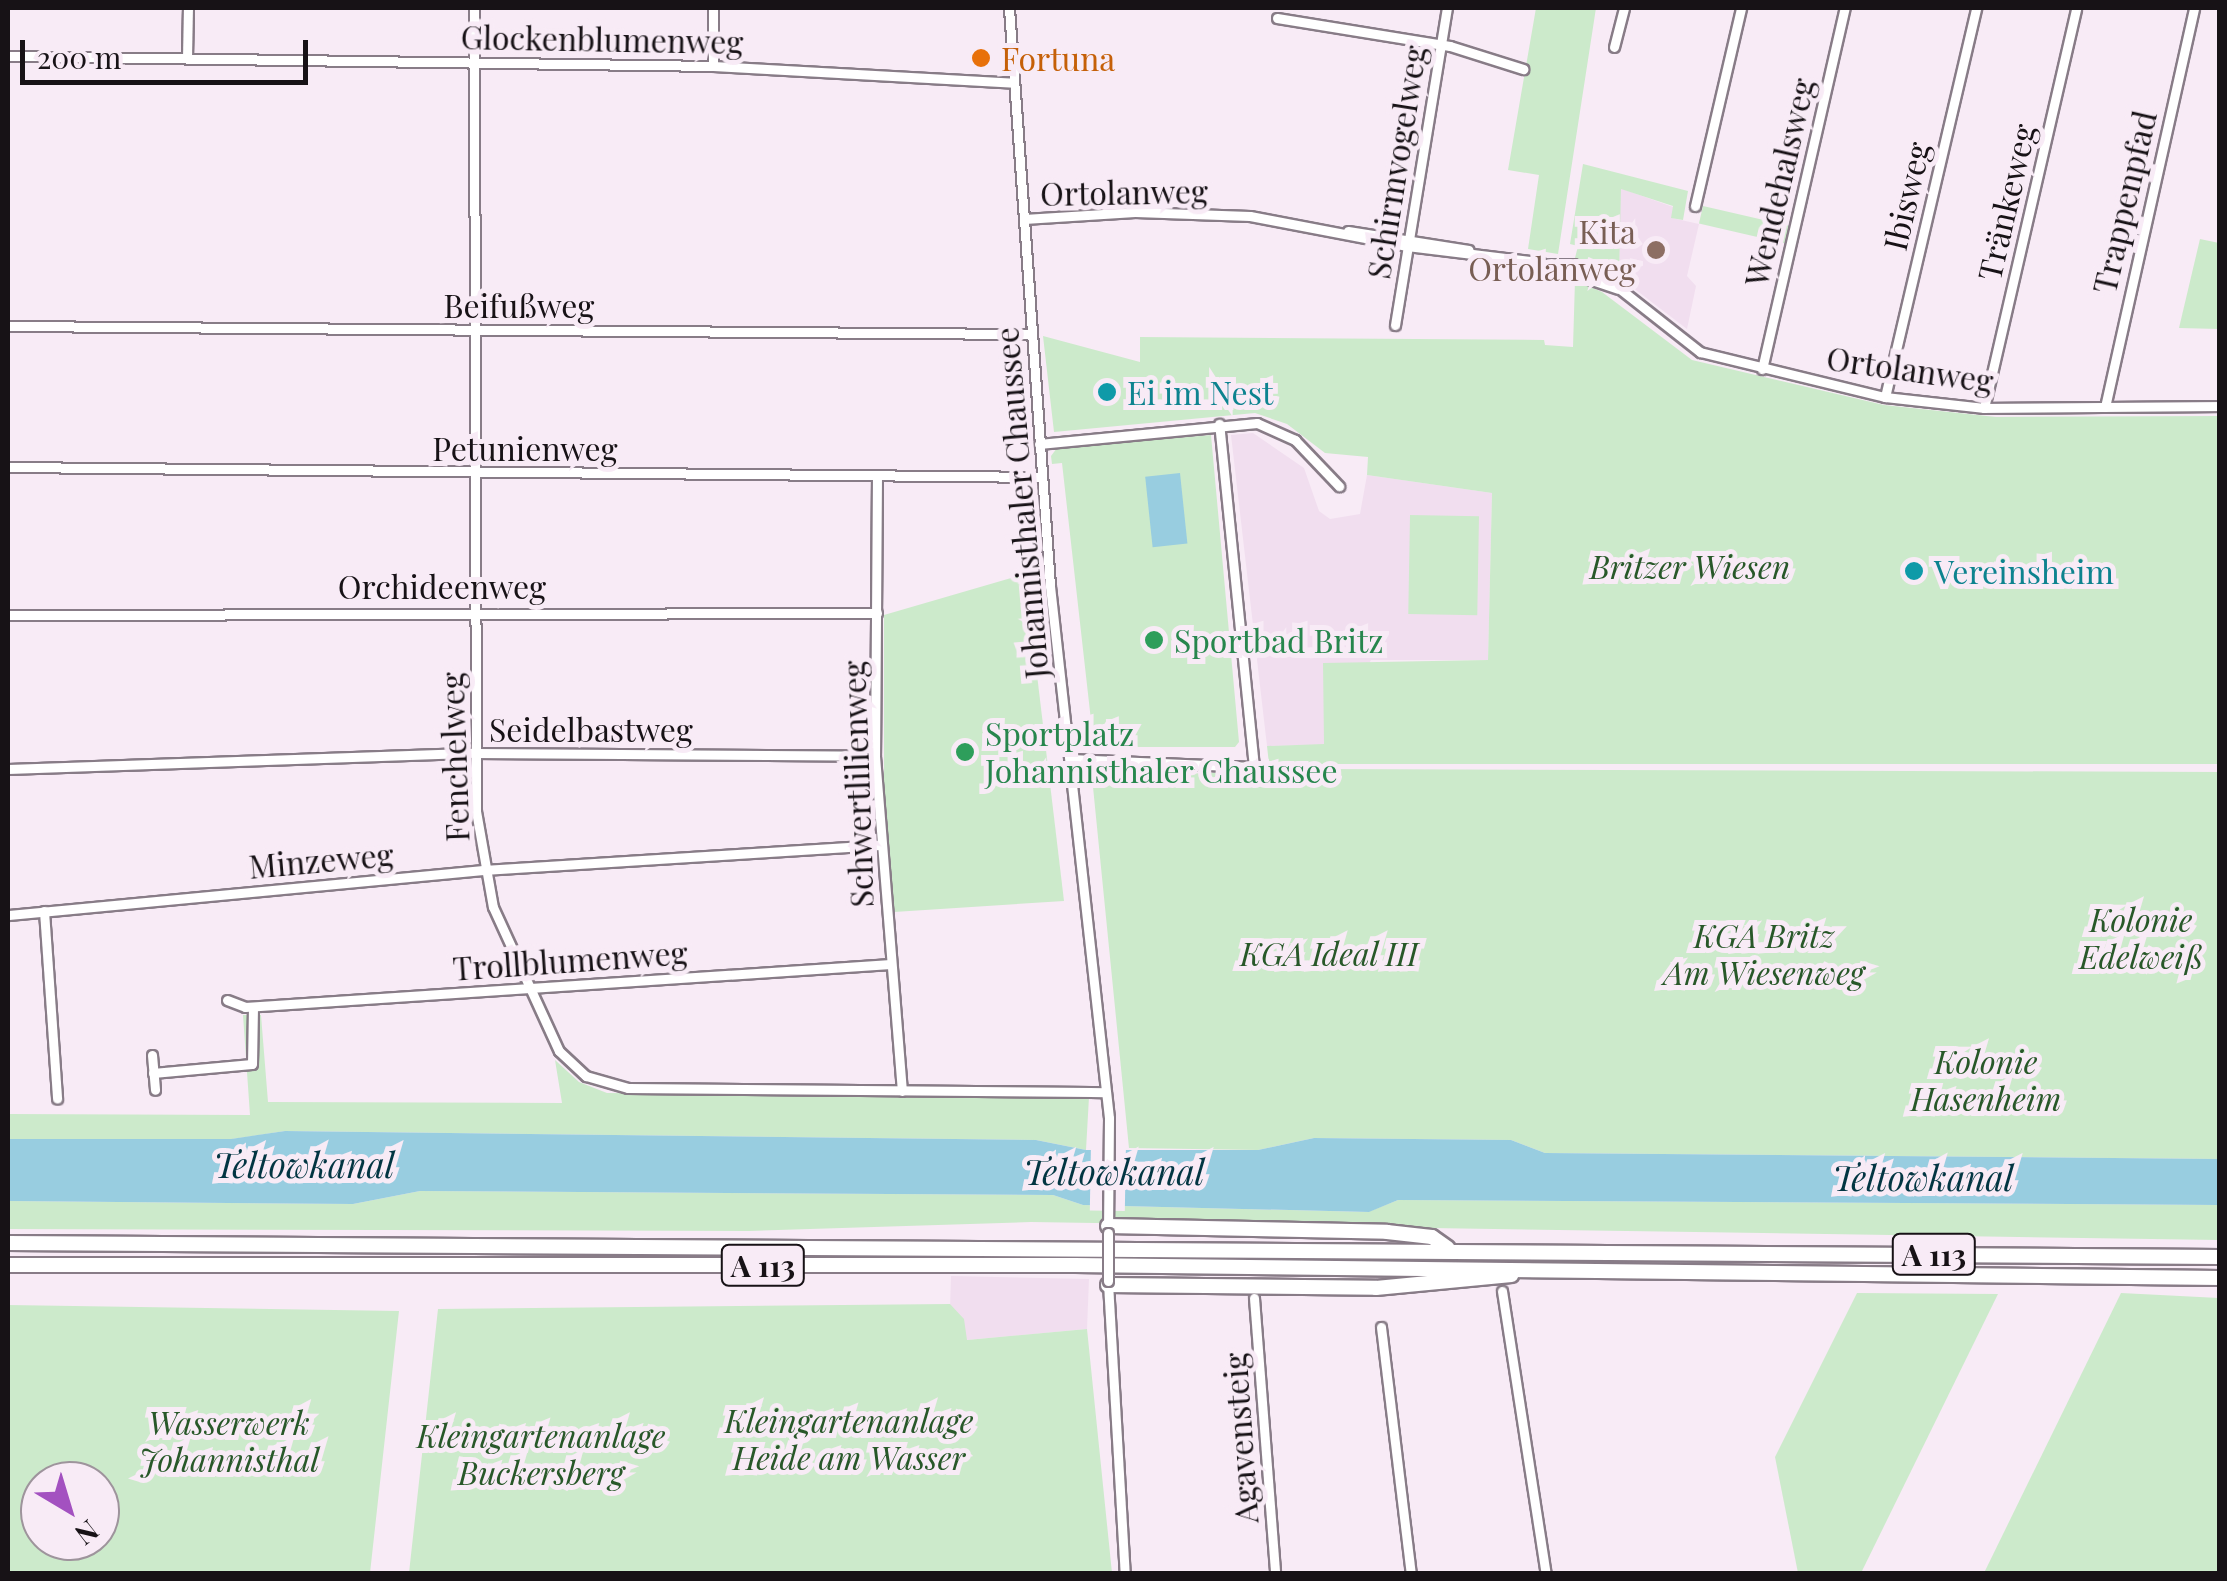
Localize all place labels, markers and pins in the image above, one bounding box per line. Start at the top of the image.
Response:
place label: Fortuna [1001,39,1115,77]
marker: Fortuna [970,47,992,69]
place label: Kita Ortolanweg [1468,213,1636,288]
marker: Kita Ortolanweg [1645,239,1667,261]
place label: Ei im Nest [1127,373,1273,411]
marker: Ei im Nest [1096,381,1118,403]
place label: Vereinsheim [1934,552,2114,590]
marker: Vereinsheim [1903,560,1925,582]
place label: Sportbad Britz [1174,621,1383,659]
marker: Sportbad Britz [1143,629,1165,651]
place label: Sportplatz Johannisthaler Chaussee [985,715,1338,790]
marker: Sportplatz Johannisthaler Chaussee [954,741,976,763]

